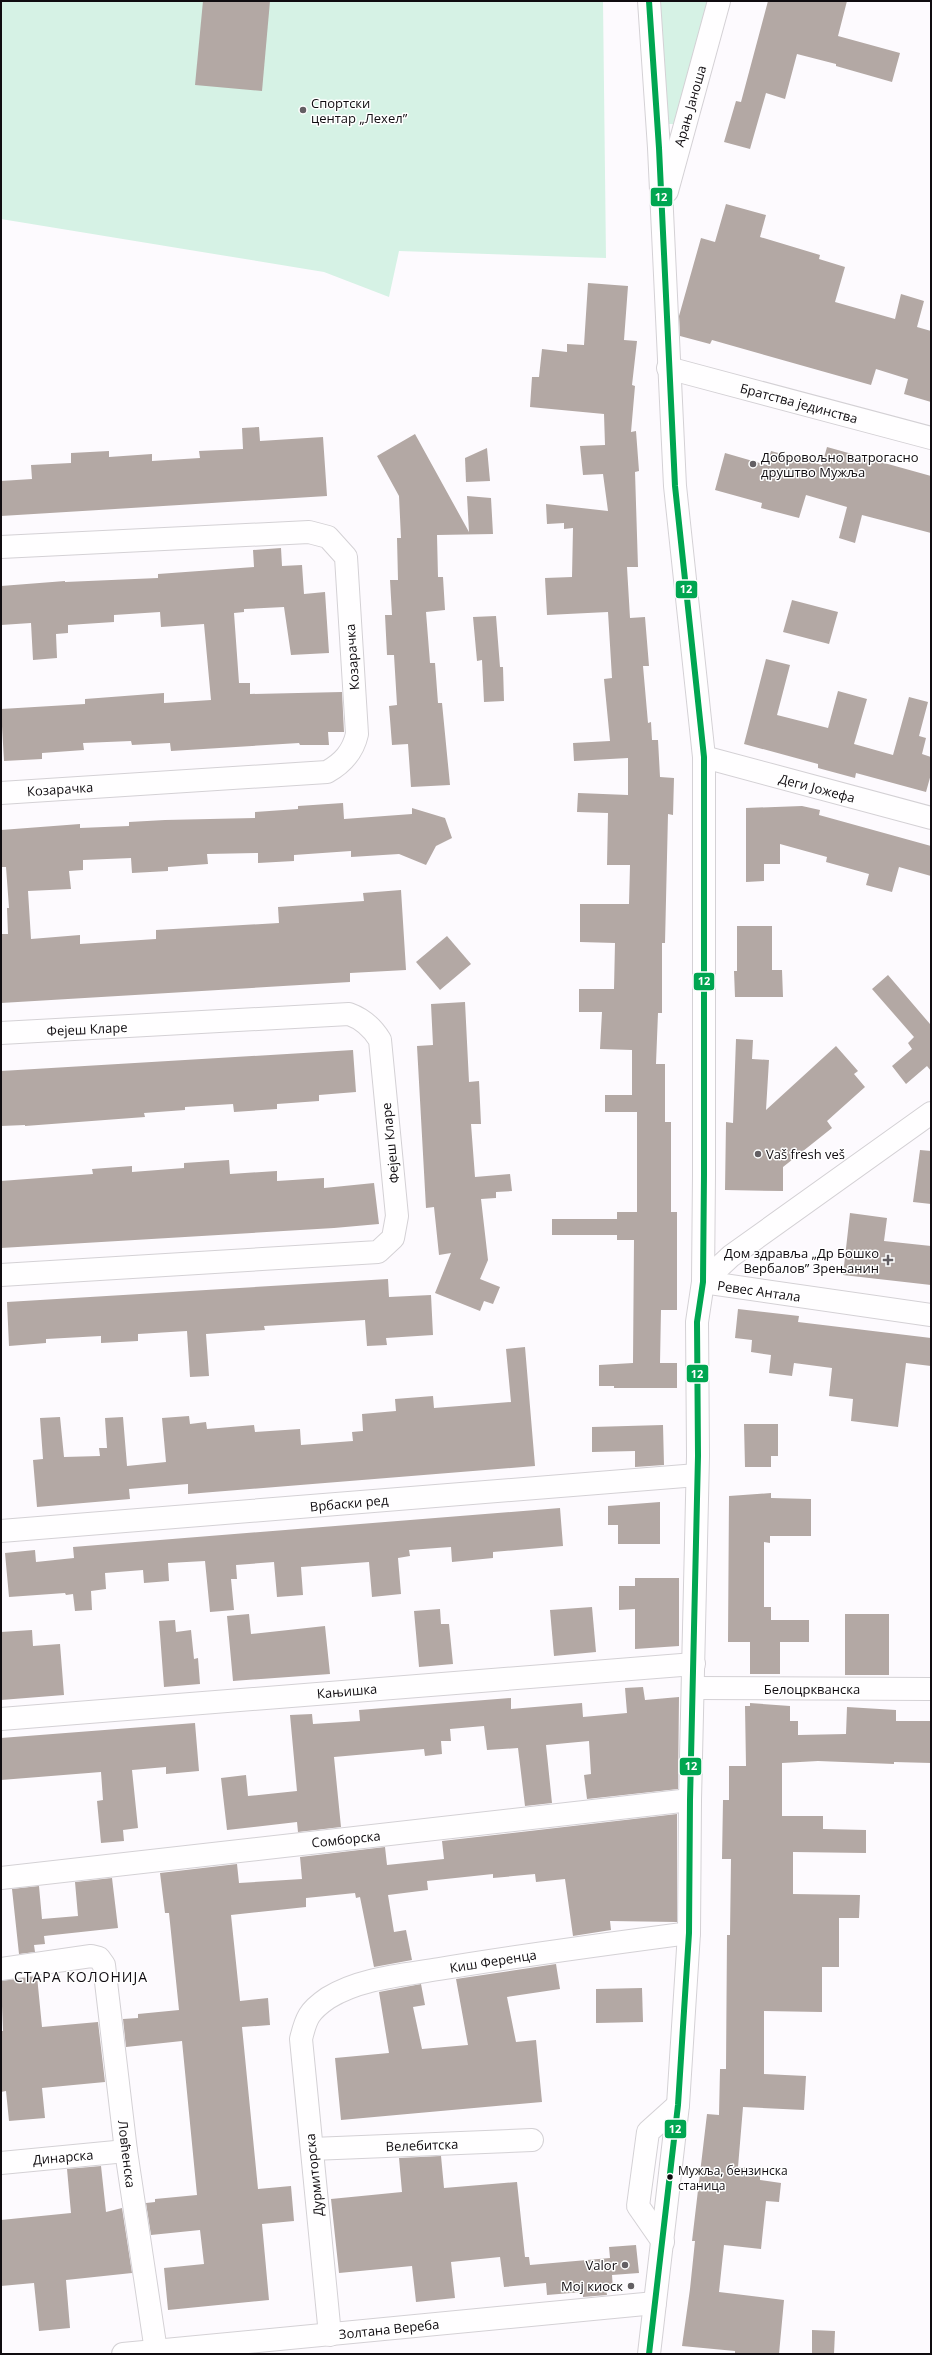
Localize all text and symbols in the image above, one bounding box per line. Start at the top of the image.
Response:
street label: Арањ Јаноша [670,63,710,149]
place label: Спортски центар „Лехел” [311,94,408,127]
marker: Спортски центар „Лехел” [298,105,308,115]
line badge: 12 [650,187,673,207]
text: 12 [655,189,667,204]
street label: Братства јединства [738,379,860,427]
place label: Добровољно ватрогасно друштво Мужља [761,448,919,481]
marker: Добровољно ватрогасно друштво Мужља [748,459,758,469]
line badge: 12 [675,580,698,599]
text: 12 [680,581,692,596]
street label: Козарачка [341,623,363,691]
street label: Деги Јожефа [777,769,857,807]
street label: Козарачка [26,778,94,800]
line badge: 12 [693,972,715,991]
text: 12 [698,973,710,988]
street label: Фејеш Кларе [46,1018,128,1040]
street label: Фејеш Кларе [377,1102,403,1184]
place label: Vaš fresh veš [766,1145,845,1163]
marker: Vaš fresh veš [753,1149,763,1159]
place label: Дом здравља „Др Бошко Вербалов” Зрењанин [724,1244,879,1277]
marker: Дом здравља „Др Бошко Вербалов” Зрењанин [882,1254,894,1266]
street label: Ревес Антала [716,1276,802,1306]
line badge: 12 [686,1364,709,1383]
text: 12 [691,1366,703,1381]
street label: Врбаски ред [309,1491,389,1515]
street label: Кањишка [316,1679,378,1703]
street label: Белоцркванска [764,1680,860,1698]
line badge: 12 [679,1757,702,1776]
text: 12 [685,1758,697,1773]
street label: Сомборска [311,1826,381,1852]
street label: Киш Ференца [448,1945,538,1977]
district label: СТАРА КОЛОНИЈА [14,1967,148,1986]
street label: Ловћенска [114,2119,140,2189]
line badge: 12 [664,2119,687,2139]
text: 12 [669,2121,681,2136]
street label: Дурмиторска [301,2133,327,2217]
street label: Велебитска [385,2135,459,2155]
street label: Динарска [32,2145,94,2169]
place label: Мужља, бензинска станица [678,2162,788,2194]
marker: Мужља, бензинска станица [665,2172,675,2182]
place label: Valor [586,2256,618,2274]
marker: Valor [620,2260,630,2270]
place label: Мој киоск [561,2277,623,2295]
marker: Мој киоск [626,2281,636,2291]
street label: Золтана Вереба [338,2315,440,2343]

